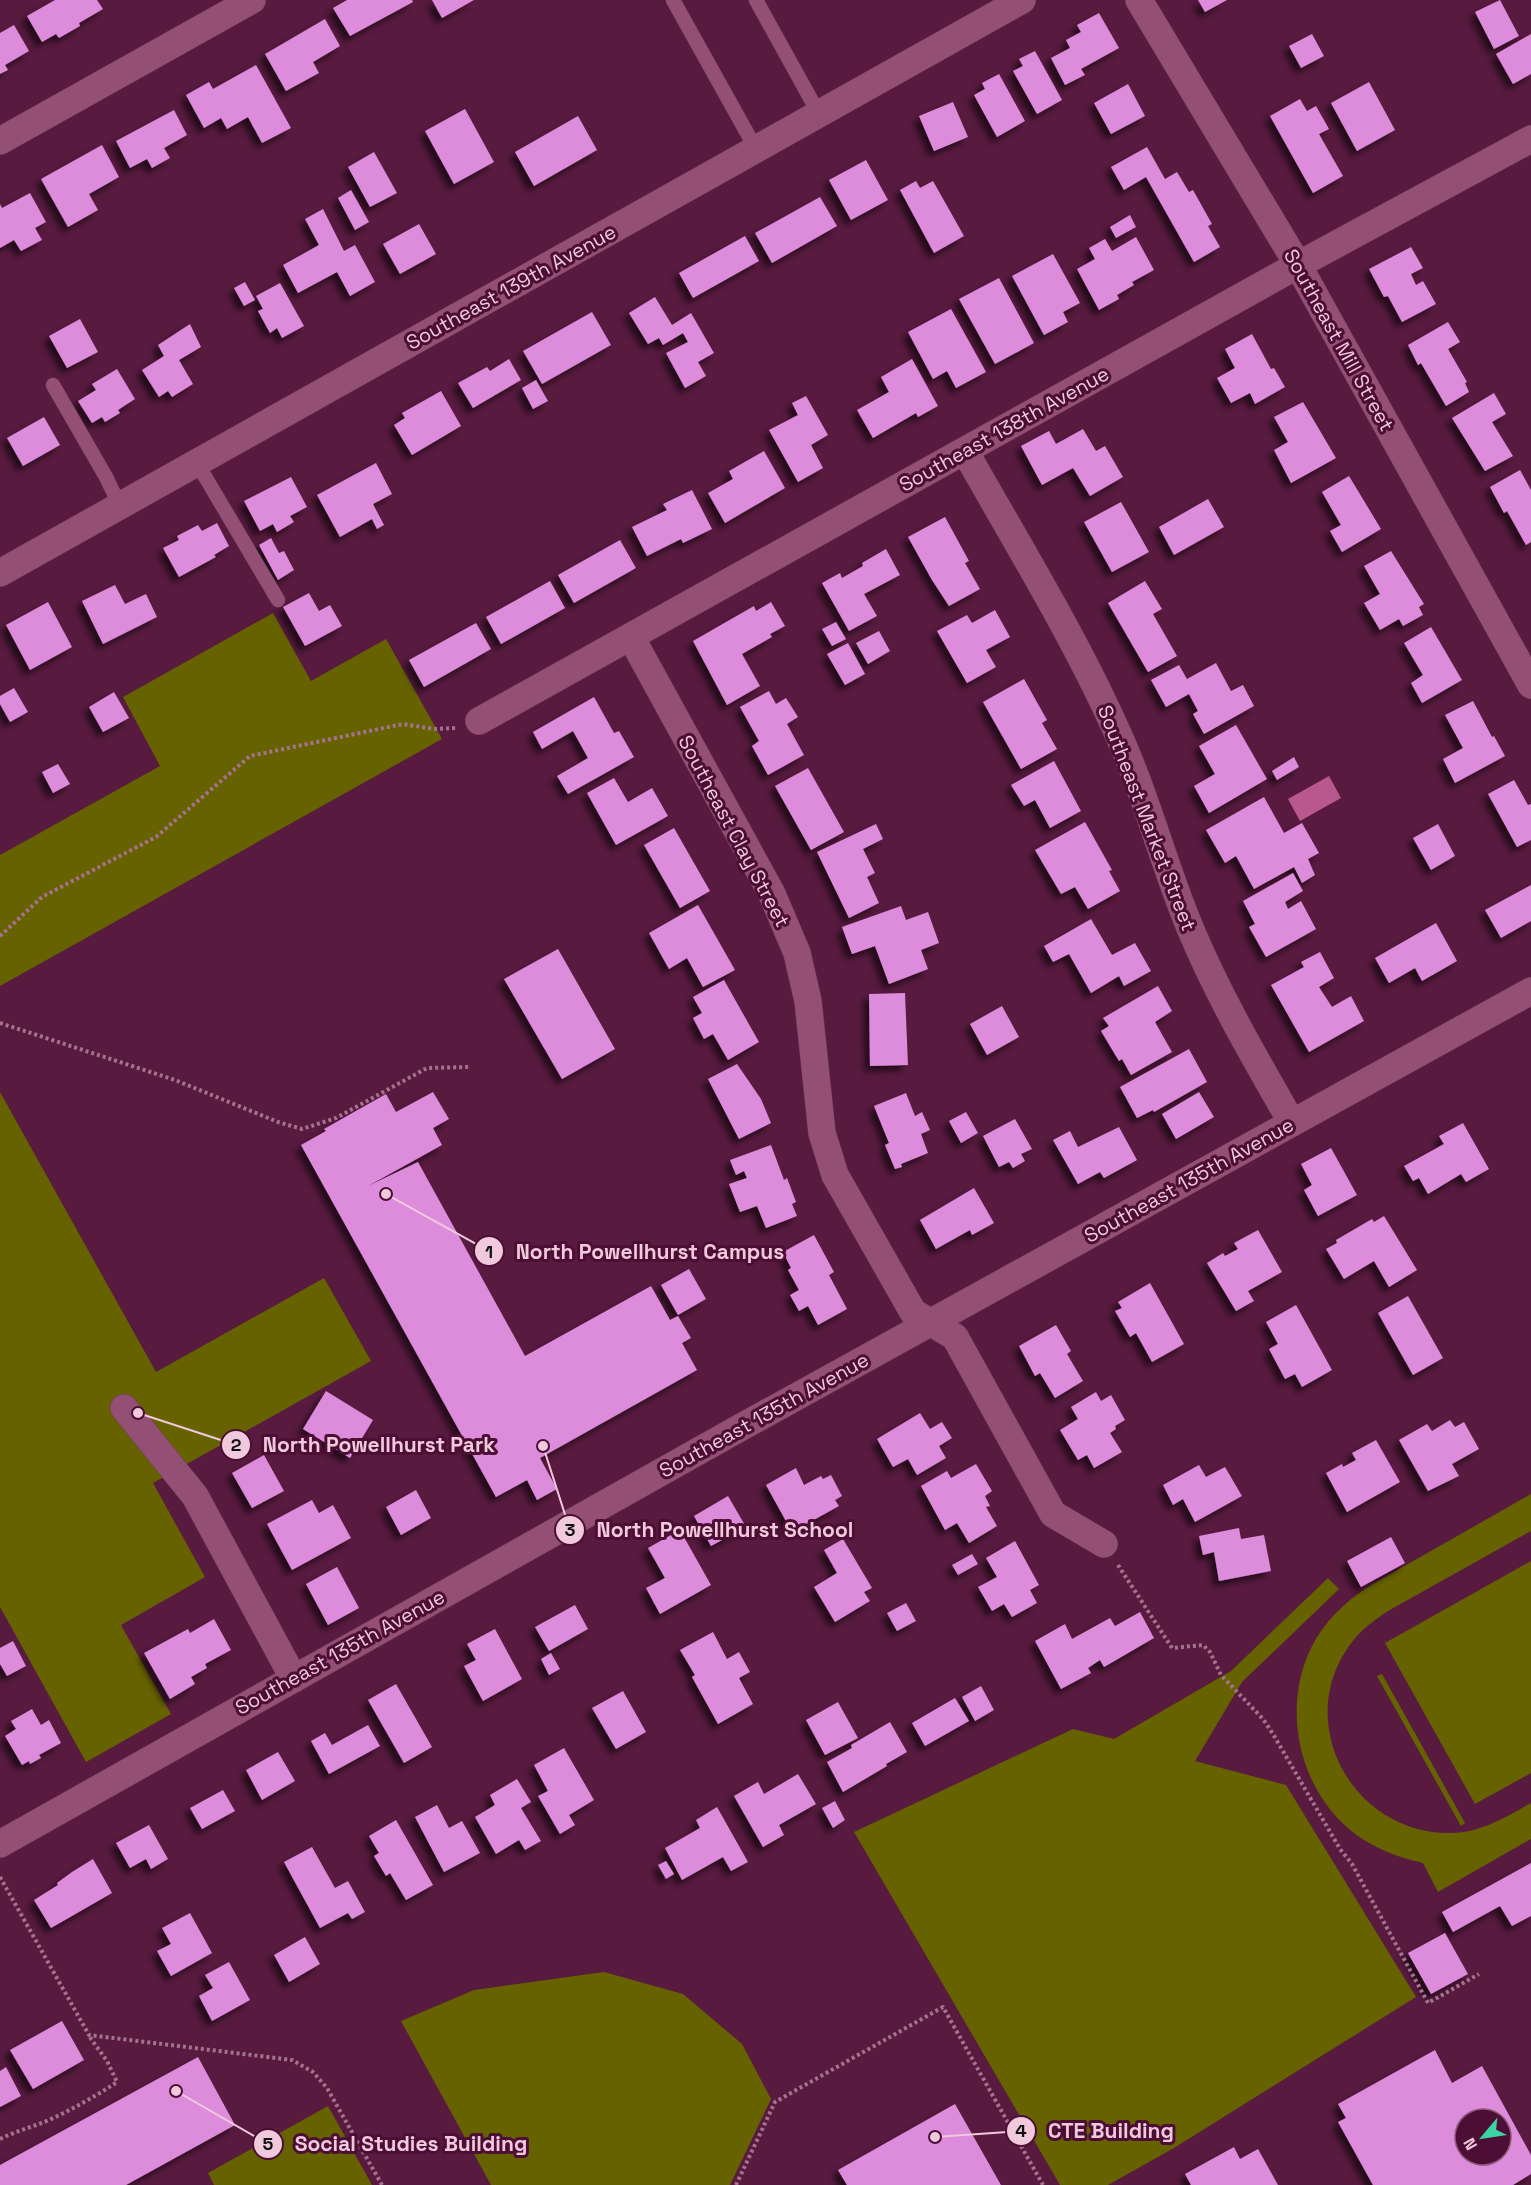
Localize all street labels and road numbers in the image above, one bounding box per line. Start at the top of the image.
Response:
street label: Southeast 139th Avenue [402,218,620,356]
street label: Southeast Mill Street [1278,244,1400,436]
street label: Southeast 138th Avenue [894,360,1114,498]
street label: Southeast Market Street [1092,701,1202,935]
street label: Southeast Clay Street [672,731,796,931]
street label: Southeast 135th Avenue [1080,1112,1298,1248]
street label: Southeast 135th Avenue [655,1347,873,1483]
street label: Southeast 135th Avenue [231,1584,449,1720]

